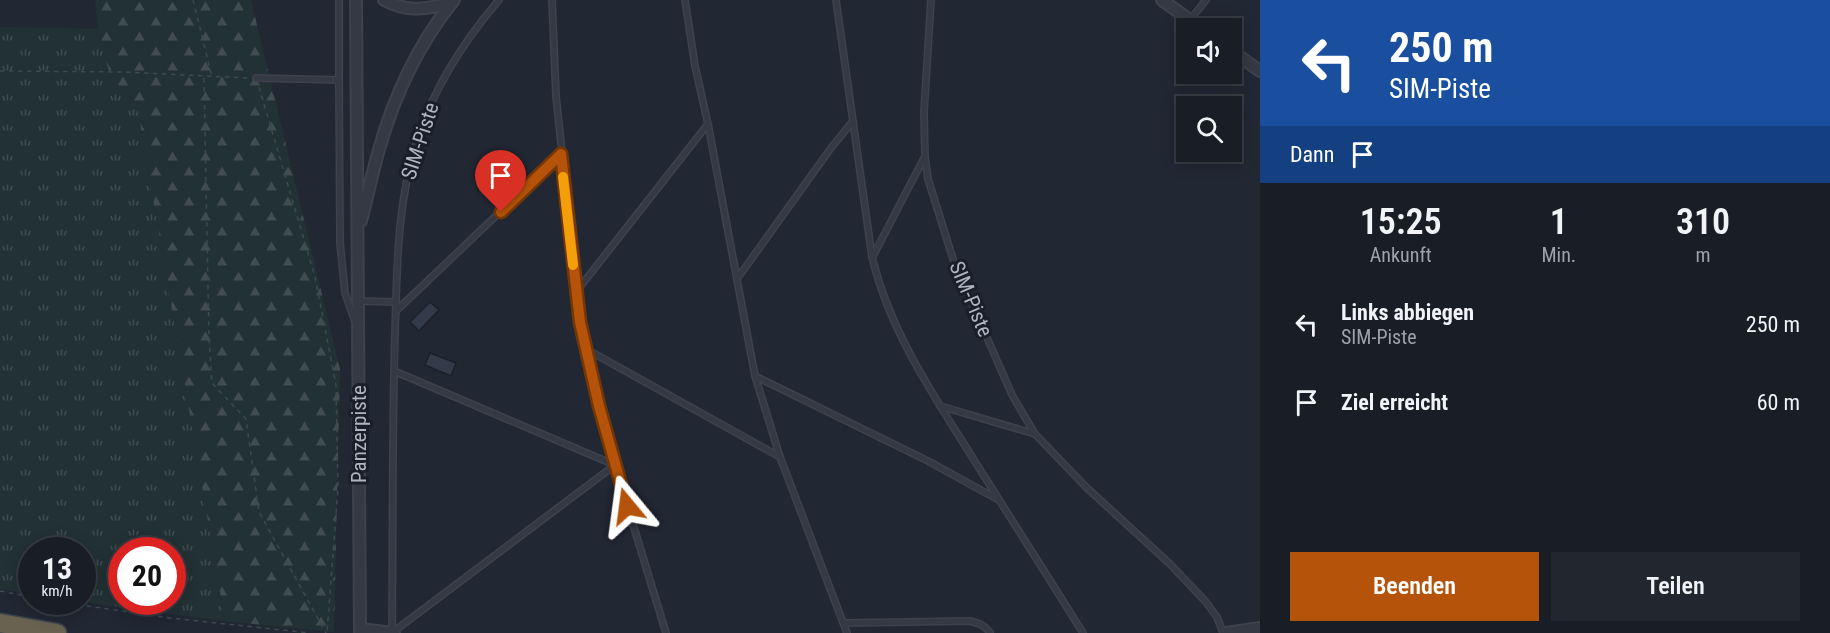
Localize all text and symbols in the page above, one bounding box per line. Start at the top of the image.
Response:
map controls [1176,18,1242,162]
button: sound [1176,18,1242,84]
text: 250 m [1389,23,1494,72]
icon: left [1290,24,1368,102]
text: SIM-Piste [1389,73,1491,105]
button: search [1176,96,1242,162]
street label: SIM-Piste [396,99,444,182]
icon: arrive [1346,138,1379,171]
text: Dann [1290,142,1334,167]
pin [475,150,526,212]
icon: arrive [484,159,517,192]
text: 15:25 [1360,201,1442,243]
text: 1 [1550,201,1568,243]
text: 310 [1676,201,1730,243]
text: Ankunft [1370,243,1432,267]
text: Min. [1541,243,1576,267]
text: m [1696,243,1711,267]
street label: SIM-Piste [944,258,998,340]
text: Links abbiegen [1341,300,1474,325]
icon: left [1290,308,1323,341]
text: 250 m [1746,312,1800,337]
text: SIM-Piste [1341,325,1417,349]
street label: Panzerpiste [347,385,371,483]
icon: arrive [1290,386,1323,419]
text: Ziel erreicht [1341,390,1448,415]
text: 60 m [1757,390,1800,415]
position arrow [595,474,659,538]
speed limit sign: 20 [108,537,186,615]
text: 13 [42,551,72,586]
button: Beenden [1290,552,1539,621]
button: Teilen [1551,552,1800,621]
text: km/h [42,582,72,600]

